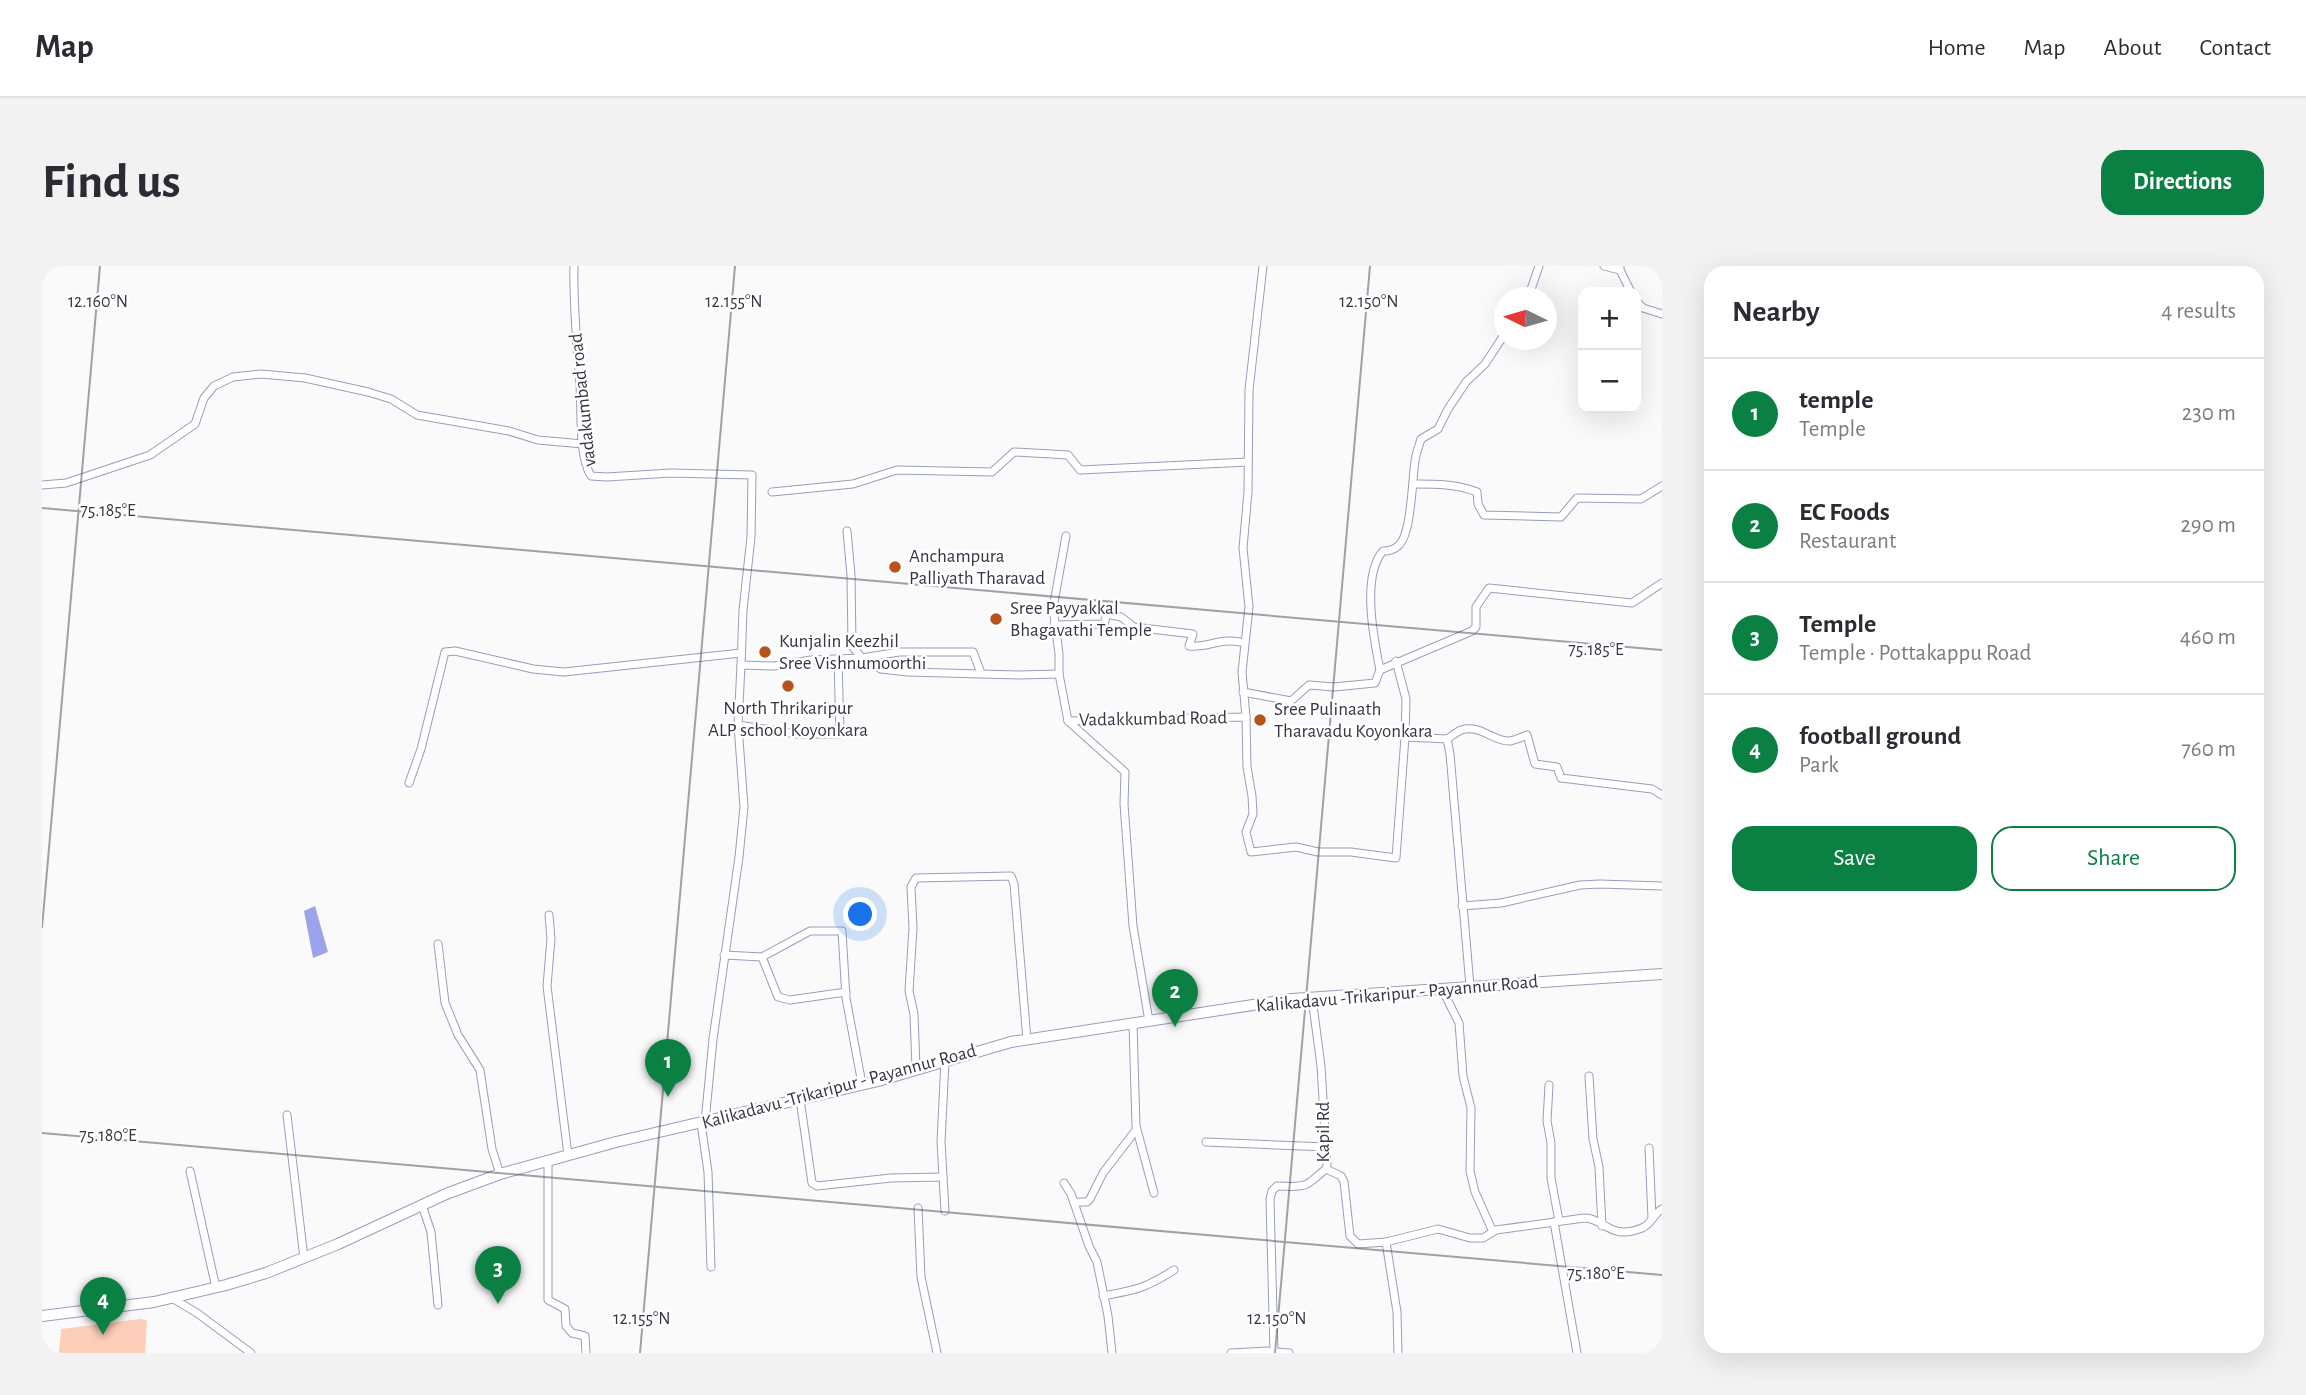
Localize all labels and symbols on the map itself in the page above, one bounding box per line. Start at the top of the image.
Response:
north arrow [1494,287,1557,350]
text: 12.160°N [68,293,128,311]
text: 12.155°N [705,293,763,311]
text: 12.150°N [1339,293,1399,311]
street label: vadakumbad road [567,332,599,468]
text: 75.185°E [80,502,136,520]
place label: Anchampura Palliyath Tharavad [909,547,1045,588]
marker: Anchampura Palliyath Tharavad [887,559,903,575]
place label: Sree Payyakkal Bhagavathi Temple [1010,599,1152,640]
marker: Sree Payyakkal Bhagavathi Temple [988,611,1004,627]
place label: Kunjalin Keezhil Sree Vishnumoorthi [779,632,926,673]
text: 75.185°E [1568,641,1624,659]
marker: Kunjalin Keezhil Sree Vishnumoorthi [757,644,773,660]
marker: North Thrikaripur ALP school Koyonkara [780,678,796,694]
place label: North Thrikaripur ALP school Koyonkara [708,699,868,740]
place label: Sree Pulinaath Tharavadu Koyonkara [1274,700,1433,741]
street label: Vadakkumbad Road [1079,708,1228,730]
marker: Sree Pulinaath Tharavadu Koyonkara [1252,712,1268,728]
your location [843,897,877,931]
pin: 2 [1152,969,1198,1027]
street label: Kalikadavu -Trikaripur - Payannur Road [1255,972,1539,1016]
pin: 1 [645,1039,691,1097]
street label: Kalikadavu -Trikaripur - Payannur Road [700,1041,978,1133]
street label: Kapil Rd [1314,1101,1333,1162]
text: 75.180°E [79,1127,137,1145]
pin: 3 [475,1246,521,1304]
text: 75.180°E [1567,1265,1625,1283]
pin: 4 [80,1277,126,1335]
text: 12.155°N [613,1310,671,1328]
text: 12.150°N [1247,1310,1307,1328]

